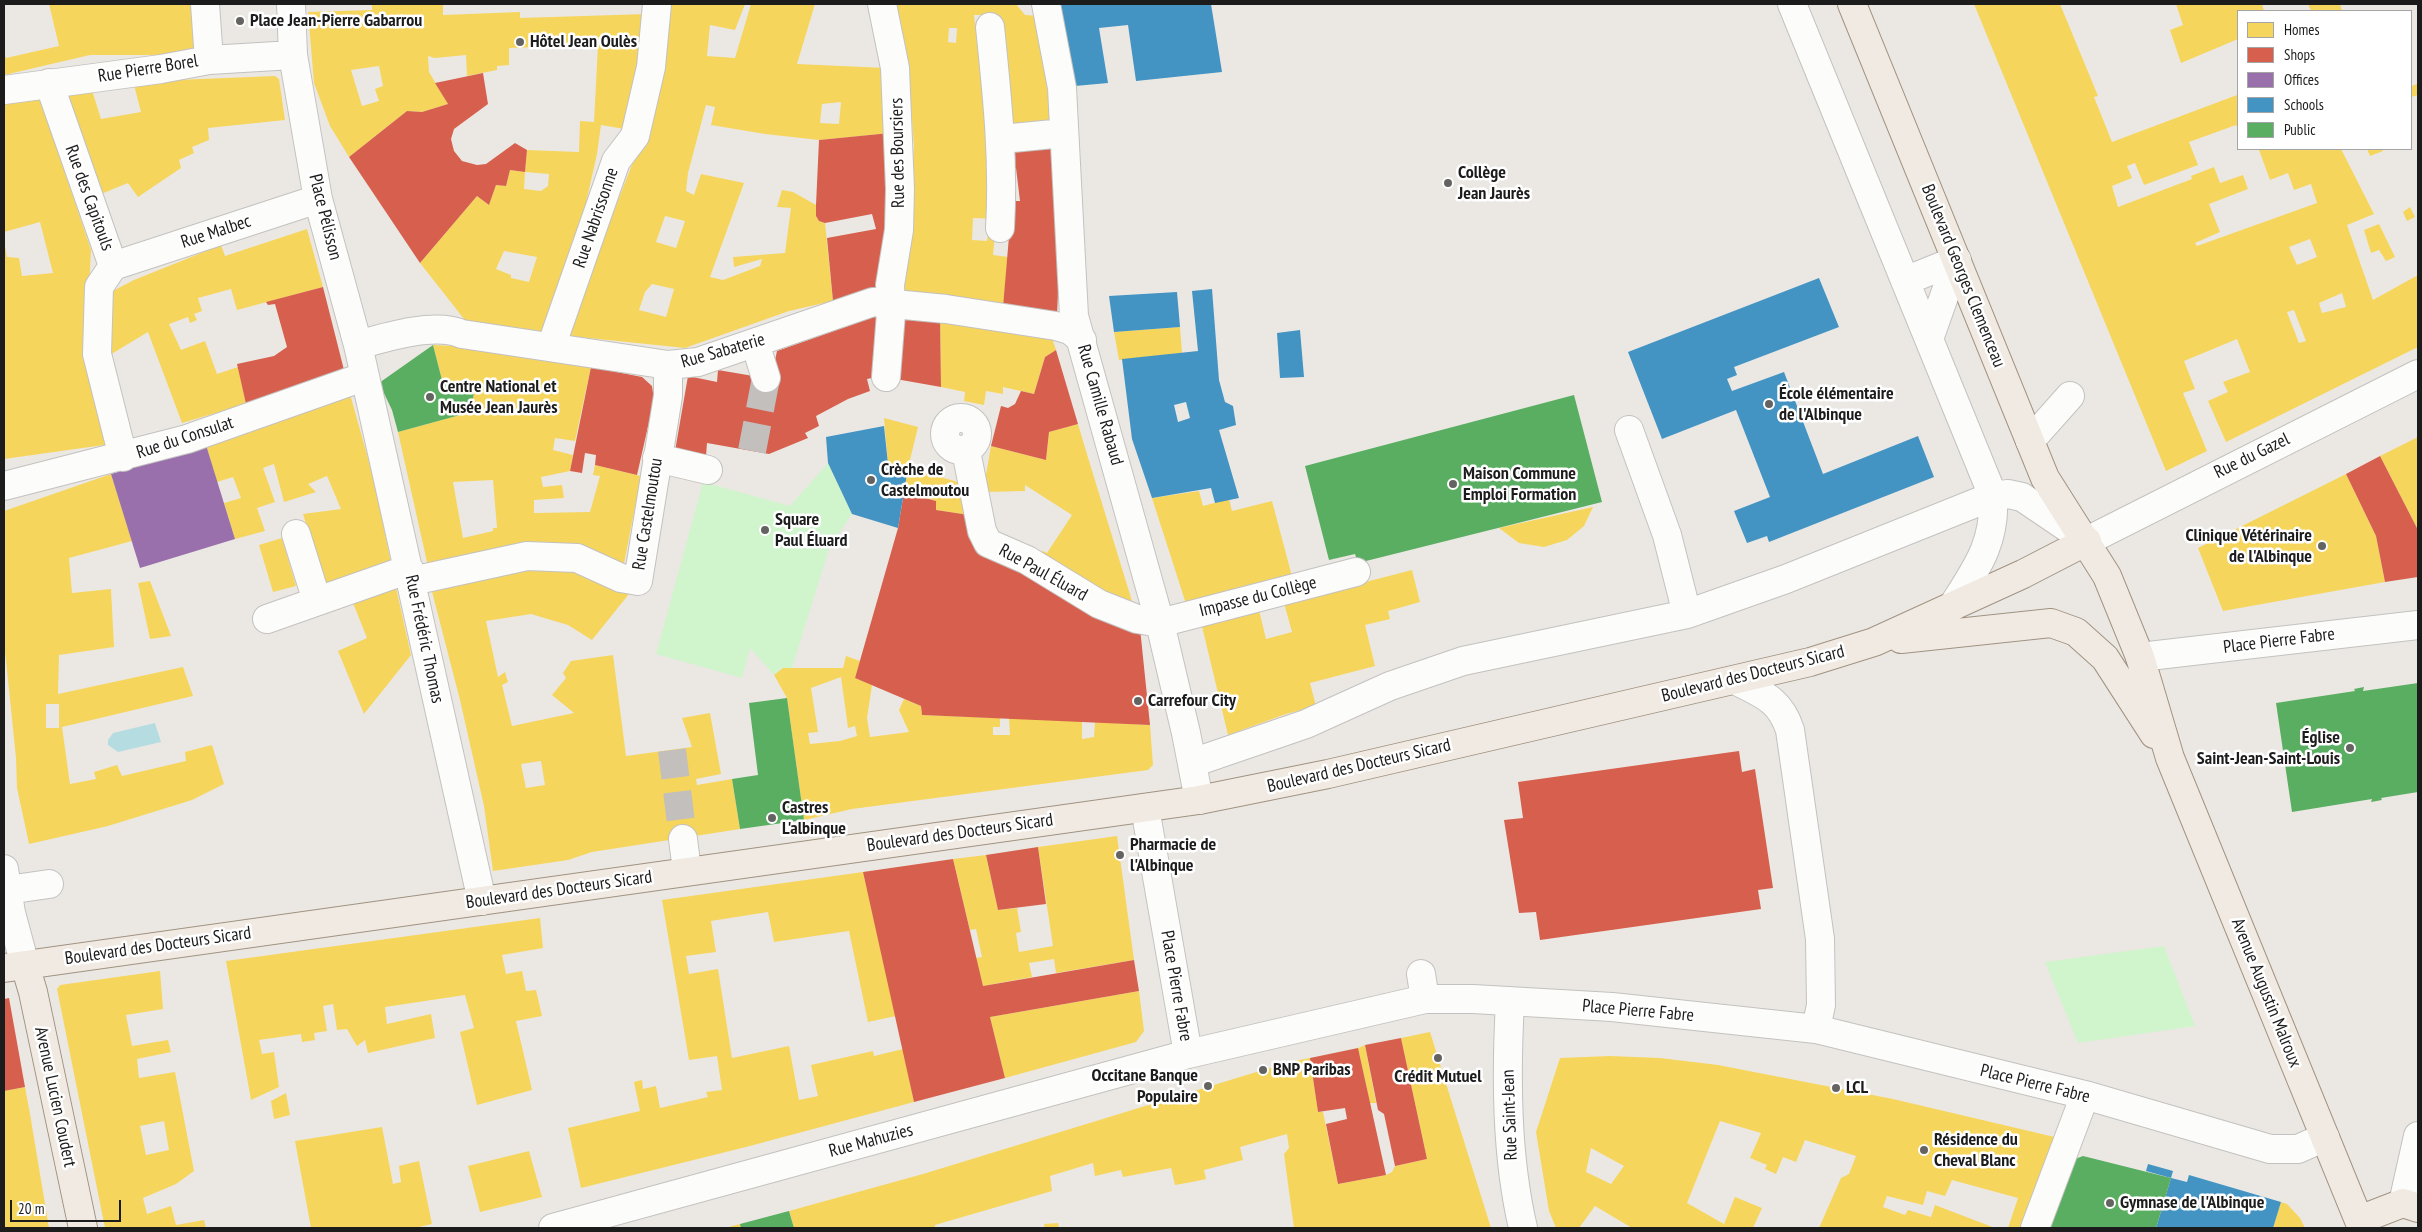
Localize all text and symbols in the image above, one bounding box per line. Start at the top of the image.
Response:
place label: Place Jean-Pierre Gabarrou [250,10,422,32]
legend [2237,10,2412,150]
marker: Place Jean-Pierre Gabarrou [234,15,246,27]
text: Homes [2284,20,2320,39]
place label: Hôtel Jean Oulès [530,31,637,53]
marker: Hôtel Jean Oulès [514,36,526,48]
text: Shops [2284,45,2315,64]
street label: Rue Pierre Borel [96,50,200,88]
text: Offices [2284,70,2319,89]
text: Schools [2284,95,2324,114]
street label: Rue des Boursiers [886,98,910,208]
text: Public [2284,120,2315,139]
street label: Rue des Capitouls [60,142,118,254]
place label: Collège Jean Jaurès [1458,162,1530,204]
street label: Rue Nabrissonne [569,165,623,271]
street label: Place Pélisson [304,172,346,262]
marker: Collège Jean Jaurès [1442,177,1454,189]
street label: Boulevard Georges Clemenceau [1916,181,2010,371]
street label: Rue Malbec [178,211,254,253]
street label: Rue Sabaterie [679,329,767,373]
street label: Rue Camille Rabaud [1072,342,1128,468]
place label: Centre National et Musée Jean Jaurès [440,376,557,418]
place label: École élémentaire de l'Albinque [1779,383,1894,426]
marker: Centre National et Musée Jean Jaurès [424,391,436,403]
marker: École élémentaire de l'Albinque [1763,398,1775,410]
street label: Rue du Consulat [134,412,236,464]
street label: Rue du Gazel [2211,429,2293,483]
street label: Rue Castelmoutou [628,456,668,572]
place label: Crèche de Castelmoutou [881,459,969,502]
place label: Maison Commune Emploi Formation [1463,463,1576,506]
marker: Crèche de Castelmoutou [865,474,877,486]
marker: Maison Commune Emploi Formation [1447,478,1459,490]
place label: Square Paul Éluard [775,509,848,552]
marker: Square Paul Éluard [759,524,771,536]
place label: Clinique Vétérinaire de l'Albinque [2185,525,2312,568]
street label: Rue Paul Éluard [995,540,1091,606]
marker: Clinique Vétérinaire de l'Albinque [2316,540,2328,552]
street label: Impasse du Collège [1197,572,1319,622]
street label: Rue Frédéric Thomas [400,573,448,705]
street label: Place Pierre Fabre [2222,623,2336,659]
street label: Boulevard des Docteurs Sicard [1659,641,1847,707]
place label: Carrefour City [1148,690,1236,712]
marker: Carrefour City [1132,695,1144,707]
place label: Église Saint-Jean-Saint-Louis [2197,727,2340,770]
street label: Boulevard des Docteurs Sicard [1265,734,1453,798]
marker: Église Saint-Jean-Saint-Louis [2344,742,2356,754]
place label: Castres L'albinque [782,797,846,840]
street label: Boulevard des Docteurs Sicard [866,809,1054,857]
marker: Castres L'albinque [766,812,778,824]
place label: Pharmacie de l'Albinque [1130,834,1216,876]
marker: Pharmacie de l'Albinque [1114,849,1126,861]
street label: Boulevard des Docteurs Sicard [465,866,653,914]
street label: Avenue Augustin Malroux [2226,915,2306,1071]
street label: Boulevard des Docteurs Sicard [64,922,252,970]
street label: Place Pierre Fabre [1156,929,1196,1043]
street label: Place Pierre Fabre [1581,995,1695,1027]
street label: Avenue Lucien Coudert [30,1025,80,1169]
marker: Crédit Mutuel [1432,1052,1444,1064]
place label: BNP Paribas [1273,1059,1350,1081]
street label: Place Pierre Fabre [1978,1060,2092,1108]
marker: BNP Paribas [1257,1064,1269,1076]
place label: Occitane Banque Populaire [1091,1065,1198,1108]
place label: Crédit Mutuel [1394,1066,1482,1088]
street label: Rue Saint-Jean [1498,1069,1522,1161]
place label: LCL [1846,1077,1868,1099]
marker: Occitane Banque Populaire [1202,1080,1214,1092]
marker: LCL [1830,1082,1842,1094]
street label: Rue Mahuzies [827,1119,915,1163]
place label: Résidence du Cheval Blanc [1934,1129,2018,1172]
marker: Résidence du Cheval Blanc [1918,1144,1930,1156]
scale bar [12,1190,124,1222]
place label: Gymnase de l'Albinque [2120,1192,2264,1214]
marker: Gymnase de l'Albinque [2104,1197,2116,1209]
text: 20 m [18,1199,44,1218]

